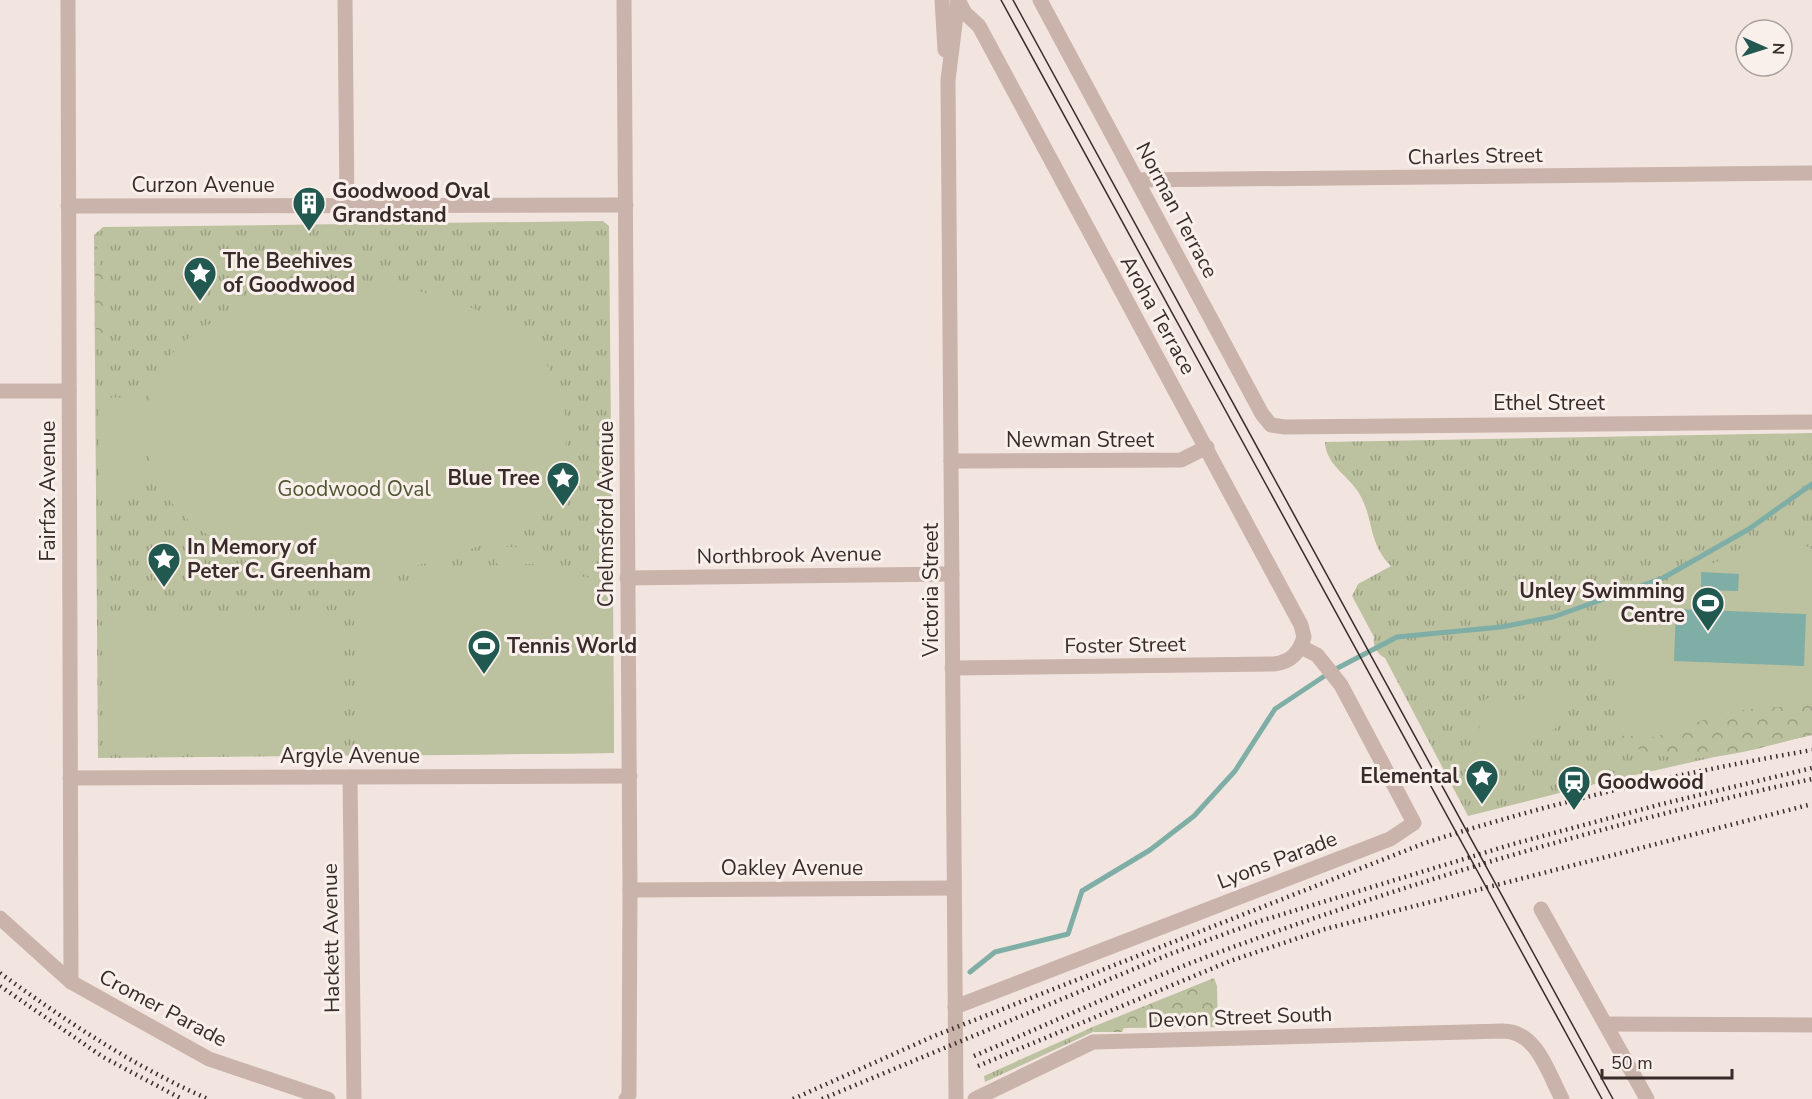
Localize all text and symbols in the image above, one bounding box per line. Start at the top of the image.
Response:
north arrow [1734,18,1794,78]
text: N [1767,42,1789,55]
street label: Norman Terrace [1129,137,1225,283]
street label: Charles Street [1407,141,1543,171]
street label: Curzon Avenue [131,171,275,199]
place label: Goodwood Oval Grandstand [332,177,490,229]
building icon: Goodwood Oval Grandstand [291,185,327,232]
place label: The Beehives of Goodwood [223,247,355,299]
street label: Aroha Terrace [1114,251,1202,379]
place icon: The Beehives of Goodwood [182,255,218,302]
street label: Ethel Street [1493,389,1605,417]
street label: Fairfax Avenue [34,420,62,562]
street label: Chelmsford Avenue [592,421,620,607]
street label: Newman Street [1006,426,1155,454]
place icon: Blue Tree [545,460,581,507]
place label: Blue Tree [447,464,540,492]
park label: Goodwood Oval [277,475,431,503]
street label: Victoria Street [917,522,945,658]
place label: In Memory of Peter C. Greenham [187,533,371,585]
street label: Northbrook Avenue [696,539,882,571]
place icon: In Memory of Peter C. Greenham [146,541,182,588]
place label: Unley Swimming Centre [1519,577,1685,629]
sports icon: Unley Swimming Centre [1690,585,1726,632]
sports icon: Tennis World [466,628,502,675]
street label: Foster Street [1064,630,1187,660]
place label: Tennis World [507,632,637,660]
street label: Argyle Avenue [280,742,420,770]
place icon: Elemental [1464,758,1500,805]
place label: Elemental [1360,762,1459,790]
station icon: Goodwood [1556,764,1592,811]
place label: Goodwood [1597,768,1704,796]
street label: Lyons Parade [1213,824,1341,896]
street label: Oakley Avenue [721,854,863,882]
street label: Hackett Avenue [316,863,346,1013]
street label: Cromer Parade [94,963,232,1053]
street label: Devon Street South [1147,1000,1333,1034]
scale bar [1602,1042,1732,1080]
text: 50 m [1611,1051,1653,1075]

